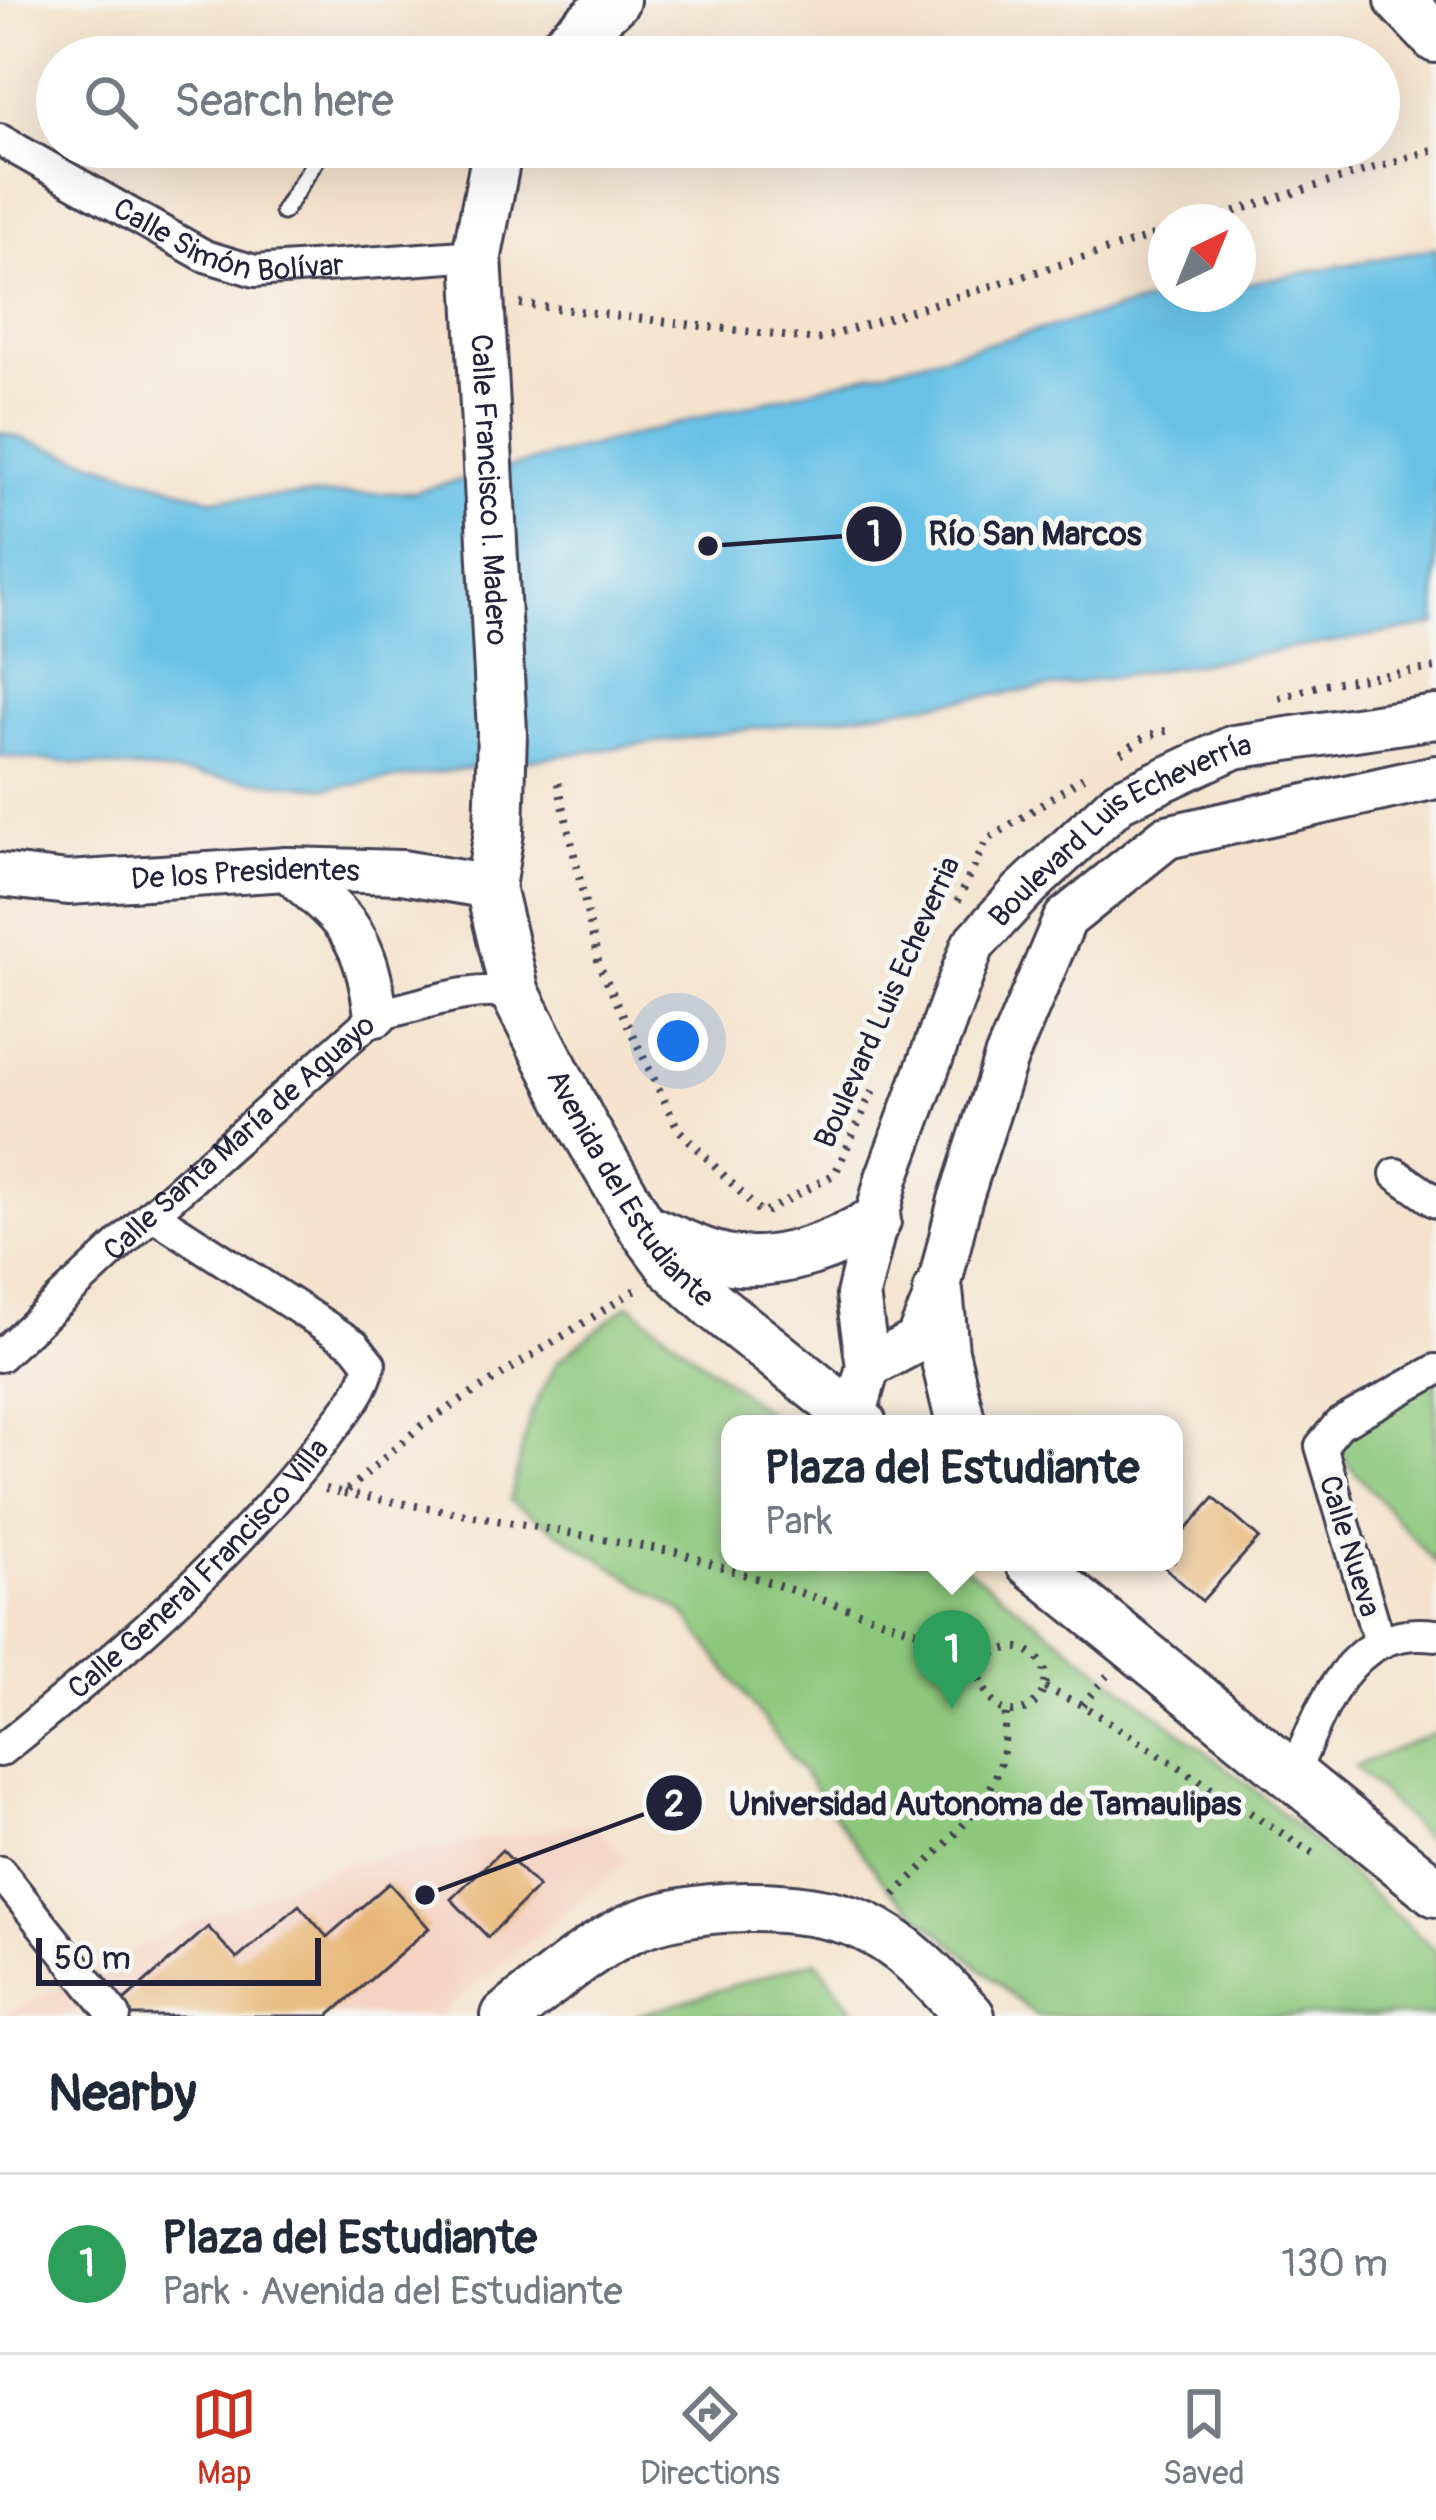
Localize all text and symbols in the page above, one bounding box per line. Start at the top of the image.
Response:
search box [36,36,1400,168]
icon: search [78,69,144,135]
text: Search here [174,74,394,130]
street label: Calle Simón Bolívar [107,190,345,290]
north arrow [1148,204,1256,312]
street label: Calle Francisco I. Madero [462,333,515,646]
callout: Río San Marcos [844,499,1165,568]
text: 1 [867,512,881,557]
text: Río San Marcos [929,514,1142,555]
street label: Boulevard Luis Echeverría [981,727,1254,935]
street label: De los Presidentes [130,851,360,898]
street label: Boulevard Luis Echeverria [807,851,968,1154]
street label: Calle Santa María de Aguayo [96,1007,383,1269]
your location [648,1011,708,1071]
street label: Avenida del Estudiante [538,1063,722,1315]
popup [721,1415,1183,1571]
street label: Calle General Francisco Villa [60,1431,337,1707]
text: Plaza del Estudiante [764,1441,1140,1497]
street label: Calle Nueva [1311,1471,1389,1621]
text: Park [764,1497,833,1546]
pin: 1 [913,1610,991,1709]
callout: Universidad Autonoma de Tamaulipas [644,1769,1265,1838]
text: 2 [664,1782,684,1827]
text: Universidad Autonoma de Tamaulipas [729,1784,1242,1825]
scale bar [36,1932,321,1985]
text: 50 m [54,1938,131,1979]
text: Nearby [48,2062,196,2126]
text: Plaza del Estudiante [162,2211,537,2267]
text: 1 [79,2239,95,2288]
text: 130 m [1281,2239,1388,2288]
text: Park · Avenida del Estudiante [162,2267,623,2316]
tab: Map [191,2381,257,2494]
tab: Directions [640,2381,780,2494]
tab: Saved [1163,2381,1245,2494]

